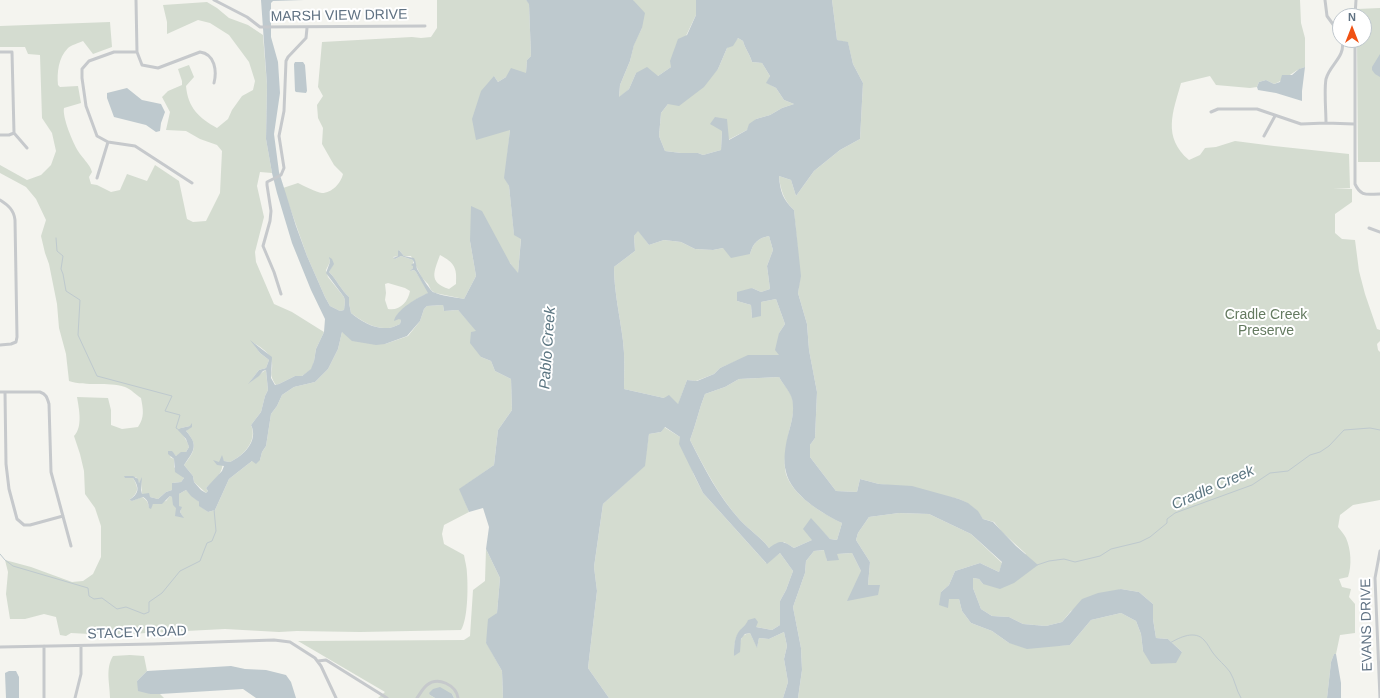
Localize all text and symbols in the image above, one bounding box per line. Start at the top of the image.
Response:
street label: MARSH VIEW DRIVE [270,6,408,26]
north arrow [1332,8,1372,48]
text: N [1348,11,1356,23]
water label: Pablo Creek [536,306,560,390]
park label: Cradle Creek Preserve [1225,307,1307,340]
water label: Cradle Creek [1169,462,1257,514]
street label: EVANS DRIVE [1358,578,1376,672]
street label: STACEY ROAD [87,623,187,643]

